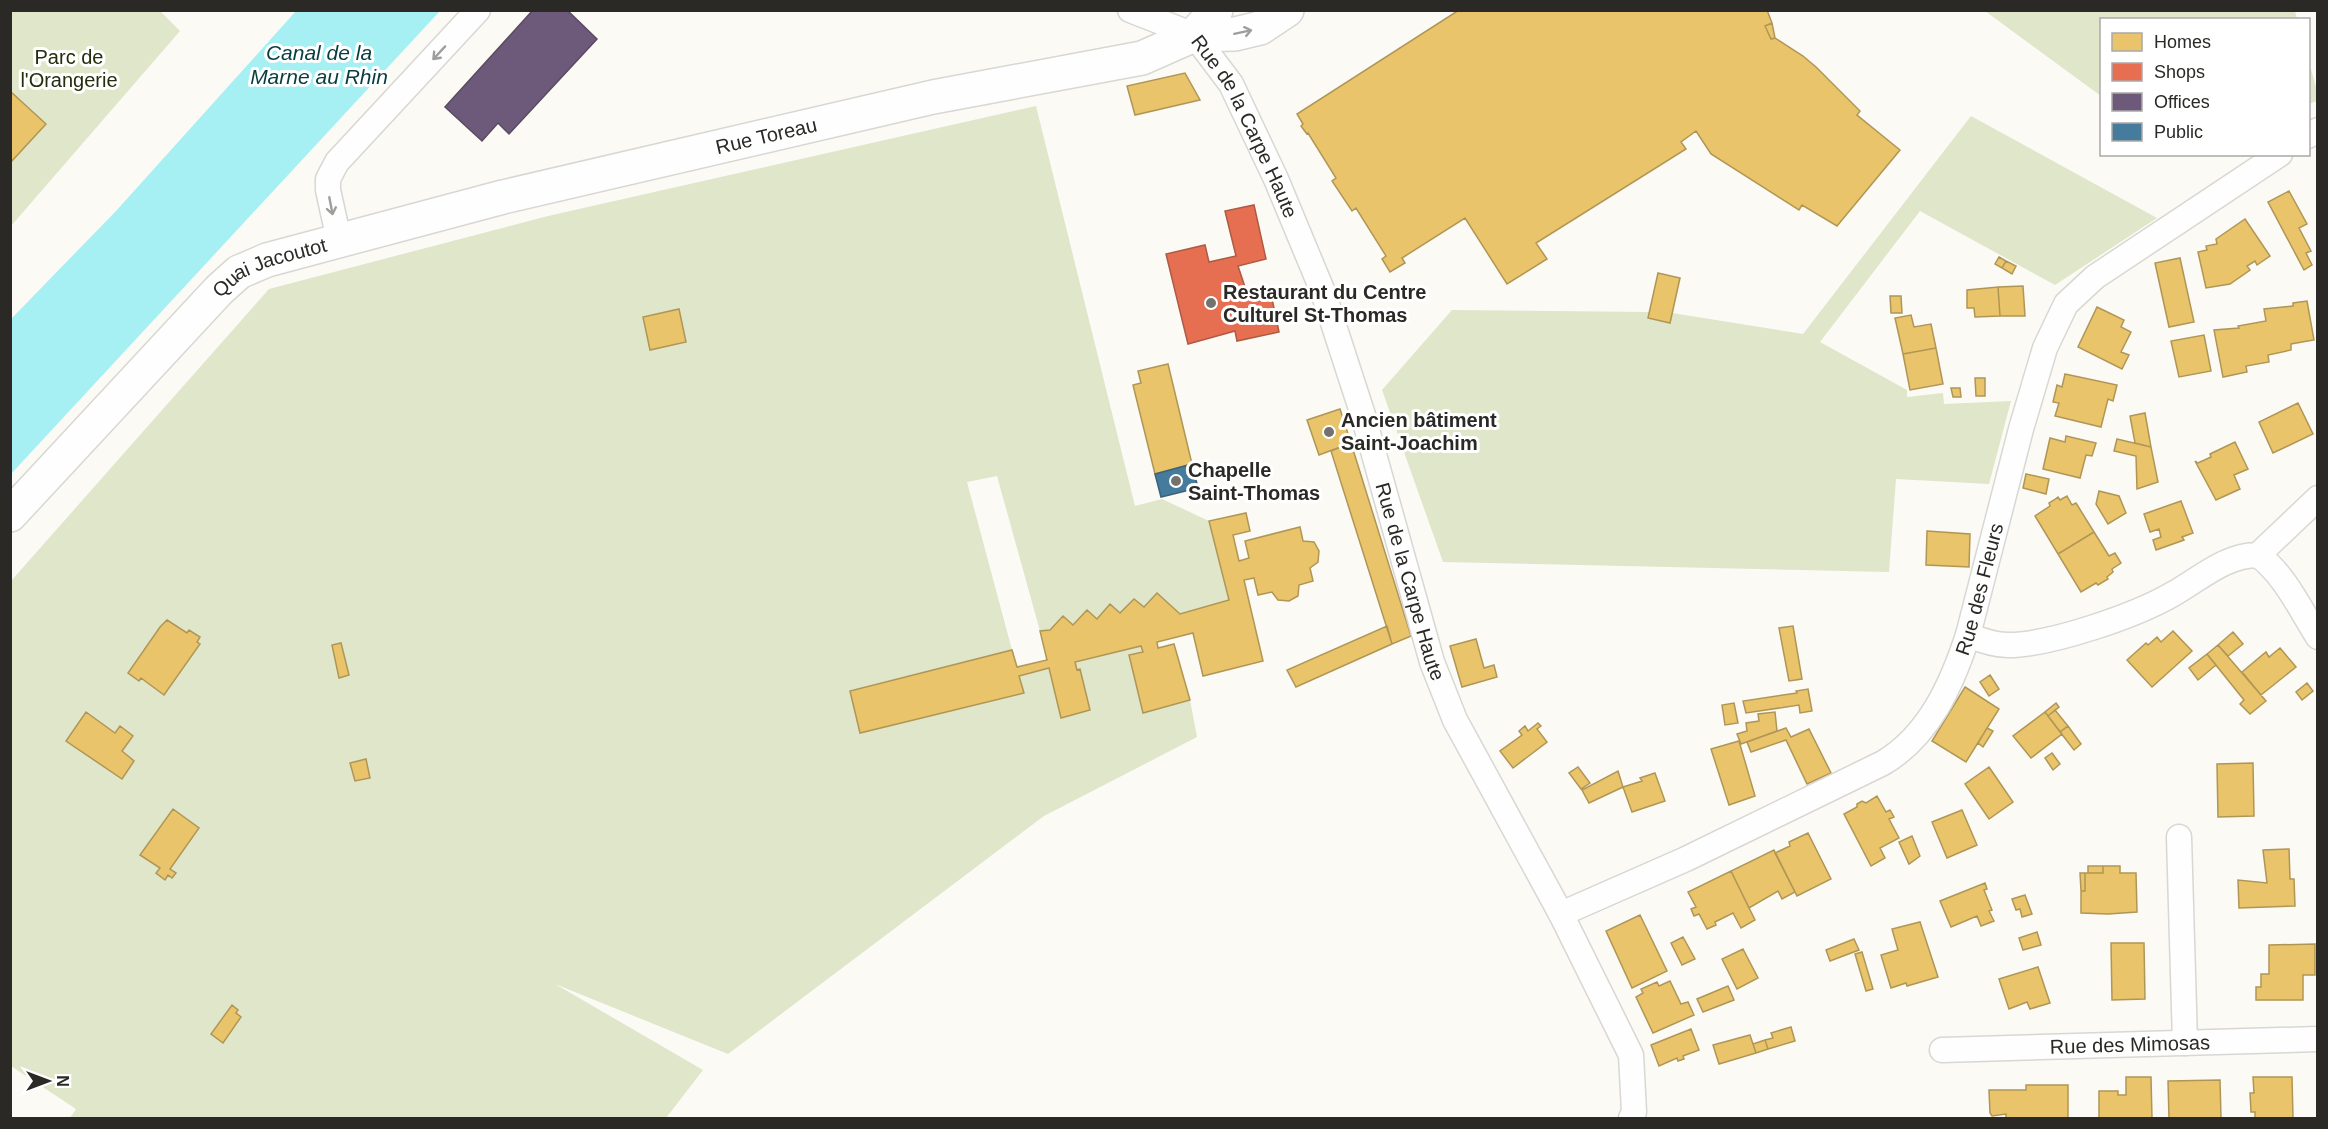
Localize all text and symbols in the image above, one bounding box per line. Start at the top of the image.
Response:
legend [2100,18,2310,156]
one-way arrow [1233,26,1253,37]
street label: Rue de la Carpe Haute [1187,31,1302,221]
text: Homes [2154,32,2211,52]
water label: Canal de la Marne au Rhin [250,41,388,88]
park label: Parc de l'Orangerie [20,46,118,91]
one-way arrow [431,46,446,61]
text: Shops [2154,62,2205,82]
text: Offices [2154,92,2210,112]
street label: Rue Toreau [714,113,819,158]
text: Public [2154,122,2203,142]
one-way arrow [326,196,337,215]
street label: Quai Jacoutot [208,233,329,301]
place label: Restaurant du Centre Culturel St-Thomas [1223,281,1426,326]
marker: Restaurant du Centre Culturel St-Thomas [1204,296,1218,310]
place label: Ancien bâtiment Saint-Joachim [1341,409,1497,454]
marker: Ancien bâtiment Saint-Joachim [1322,425,1336,439]
place label: Chapelle Saint-Thomas [1188,459,1320,504]
marker: Chapelle Saint-Thomas [1169,474,1183,488]
street label: Rue de la Carpe Haute [1371,480,1449,684]
street label: Rue des Fleurs [1951,521,2007,658]
street label: Rue des Mimosas [2050,1031,2210,1058]
north arrow [18,1051,78,1111]
text: N [54,1075,71,1087]

